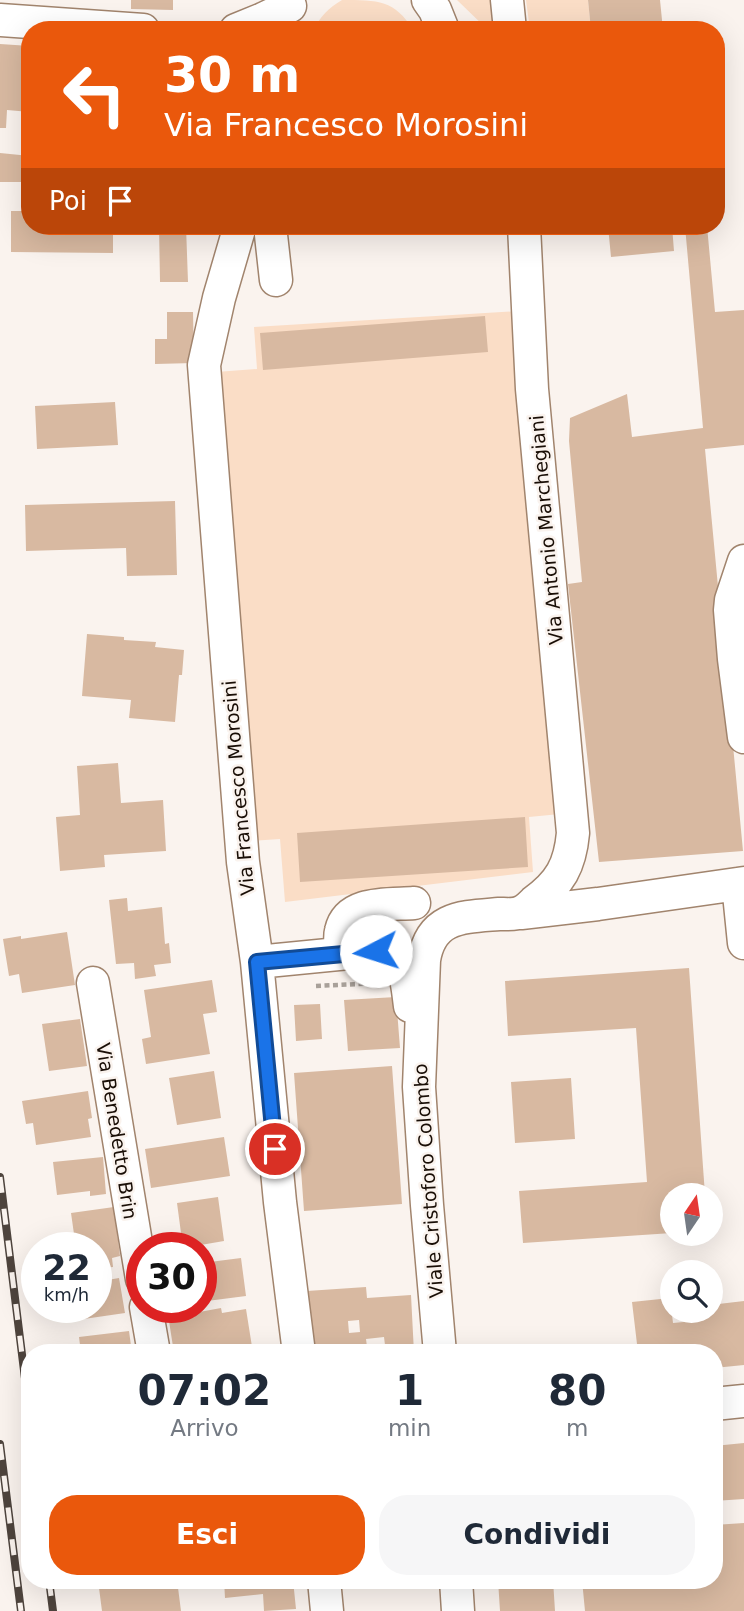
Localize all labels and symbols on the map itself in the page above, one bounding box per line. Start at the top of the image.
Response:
street label: Via Antonio Marchegiani [525,414,567,646]
street label: Via Francesco Morosini [218,679,258,897]
position arrow [339,914,413,988]
street label: Via Benedetto Brin [92,1041,142,1221]
street label: Viale Cristoforo Colombo [409,1063,447,1299]
pin [245,1119,305,1179]
north arrow [660,1183,723,1246]
speed limit sign: 30 [126,1232,217,1323]

